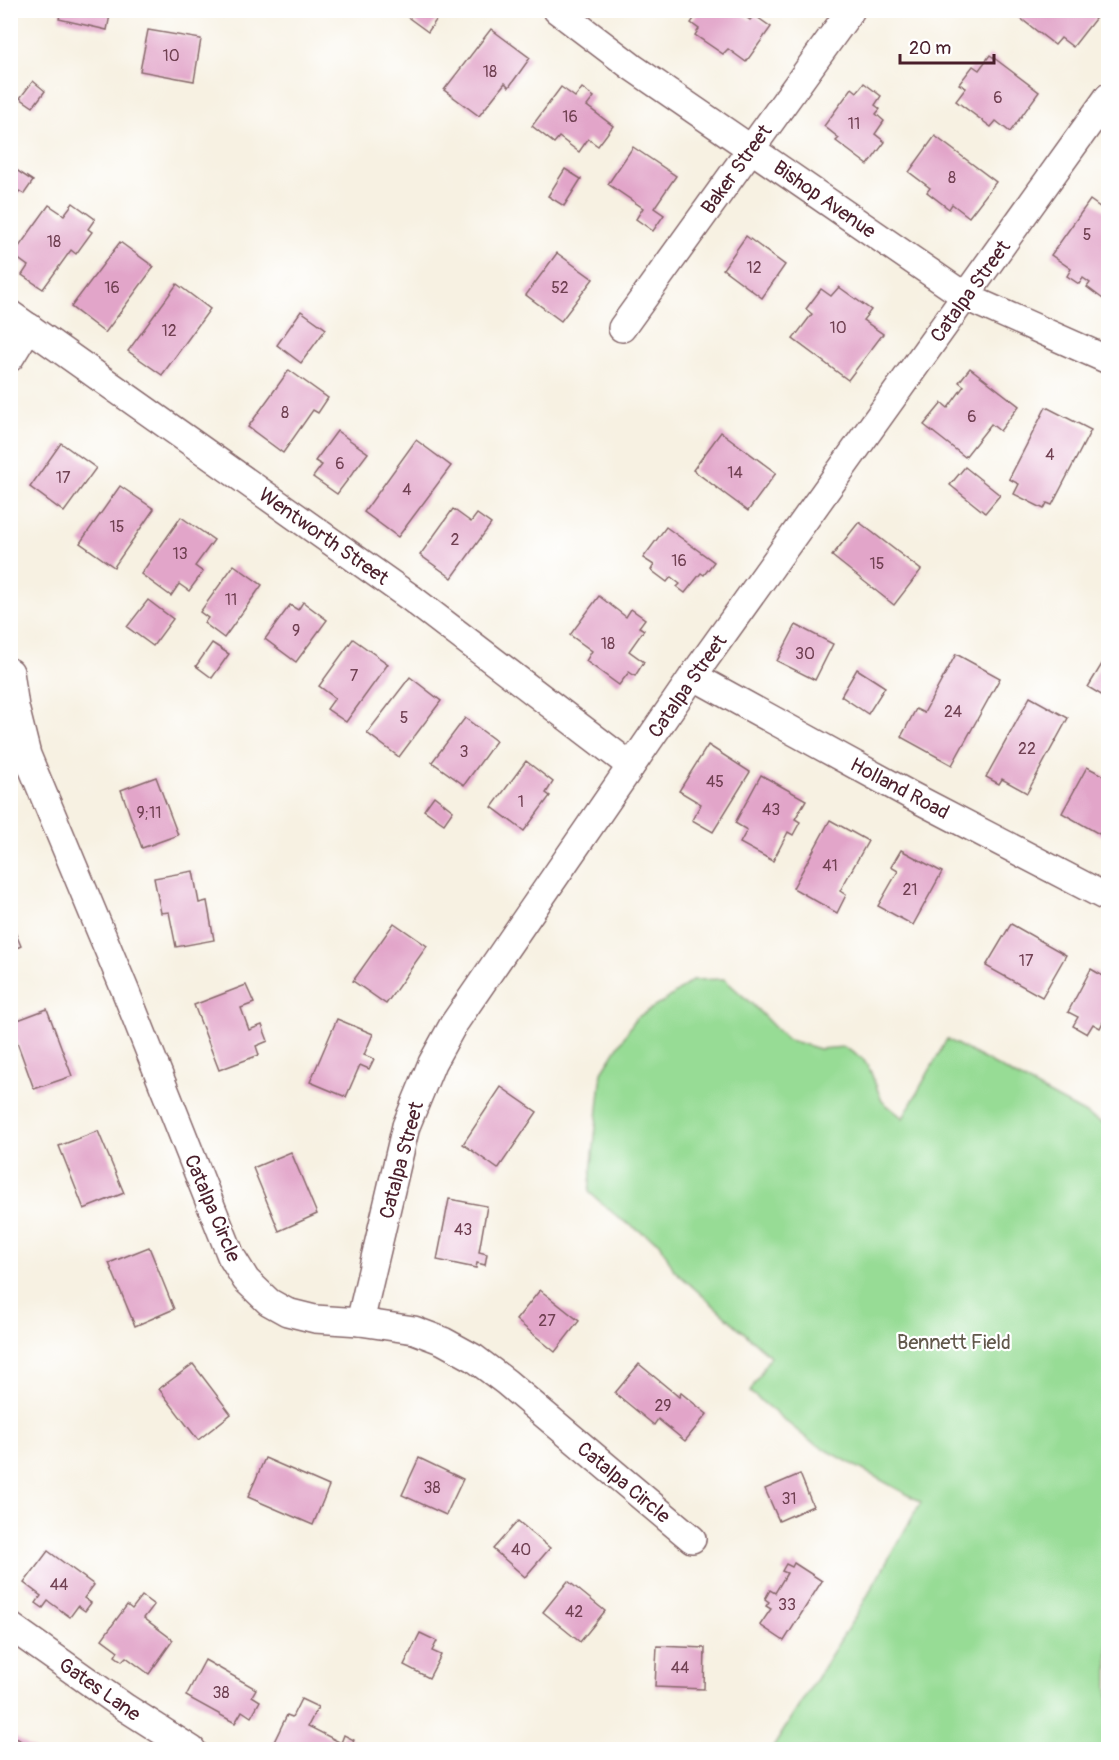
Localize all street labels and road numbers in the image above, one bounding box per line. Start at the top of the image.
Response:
street label: Baker Street [696,119,778,219]
street label: Bishop Avenue [769,155,881,244]
street label: Catalpa Street [925,234,1016,347]
street label: Wentworth Street [254,482,394,591]
street label: Catalpa Street [643,629,733,743]
street label: Holland Road [846,752,954,825]
street label: Catalpa Street [374,1098,429,1222]
street label: Catalpa Circle [179,1151,246,1266]
street label: Catalpa Circle [572,1436,676,1529]
street label: Gates Lane [54,1652,146,1727]

